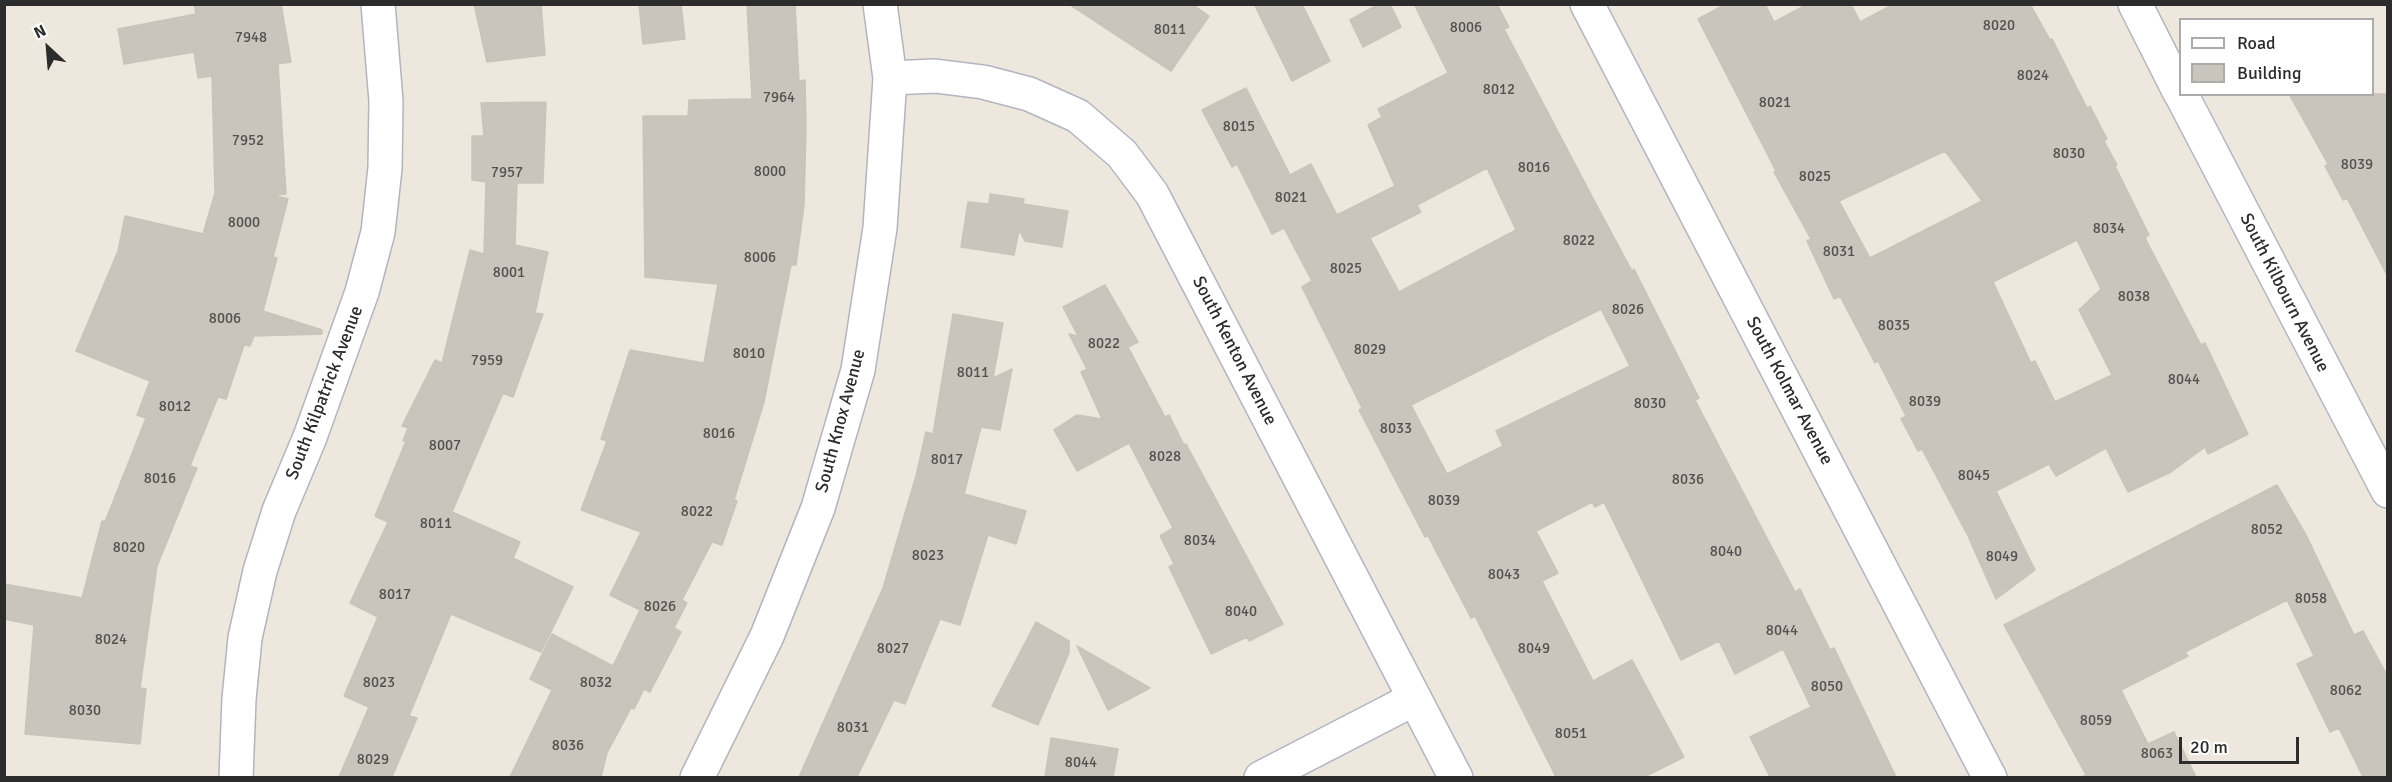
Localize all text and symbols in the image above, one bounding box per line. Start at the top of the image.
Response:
house number: 8020 [1983,17,2015,35]
north arrow [18,18,78,78]
legend [2179,18,2374,96]
house number: 8006 [1450,19,1482,37]
text: N [31,20,49,43]
house number: 8011 [1154,21,1186,39]
house number: 7948 [235,29,267,47]
text: Road [2237,32,2276,54]
text: Building [2237,62,2301,84]
house number: 8024 [2017,67,2049,85]
house number: 8012 [1483,81,1515,99]
house number: 7964 [763,89,795,107]
house number: 8021 [1759,94,1791,112]
house number: 8015 [1223,118,1255,136]
house number: 7952 [232,132,264,150]
house number: 8030 [2053,145,2085,163]
house number: 8039 [2341,156,2373,174]
house number: 8016 [1518,159,1550,177]
house number: 8000 [754,163,786,181]
house number: 7957 [491,164,523,182]
house number: 8025 [1799,168,1831,186]
house number: 8021 [1275,189,1307,207]
street label: South Kilbourn Avenue [2235,210,2333,376]
house number: 8000 [228,214,260,232]
house number: 8034 [2093,220,2125,238]
house number: 8022 [1563,232,1595,250]
house number: 8031 [1823,243,1855,261]
house number: 8006 [744,249,776,267]
house number: 8025 [1330,260,1362,278]
house number: 8001 [493,264,525,282]
street label: South Kenton Avenue [1187,273,1281,429]
house number: 8038 [2118,288,2150,306]
house number: 8026 [1612,301,1644,319]
street label: South Kilpatrick Avenue [282,303,368,483]
house number: 8006 [209,310,241,328]
street label: South Kolmar Avenue [1741,313,1837,469]
house number: 8035 [1878,317,1910,335]
house number: 8022 [1088,335,1120,353]
house number: 8029 [1354,341,1386,359]
house number: 8010 [733,345,765,363]
street label: South Knox Avenue [811,347,871,495]
house number: 7959 [471,352,503,370]
house number: 8011 [957,364,989,382]
house number: 8044 [2168,371,2200,389]
house number: 8039 [1909,393,1941,411]
house number: 8030 [1634,395,1666,413]
house number: 8012 [159,398,191,416]
house number: 8033 [1380,420,1412,438]
house number: 8016 [703,425,735,443]
house number: 8007 [429,437,461,455]
house number: 8028 [1149,448,1181,466]
house number: 8017 [931,451,963,469]
house number: 8045 [1958,467,1990,485]
house number: 8016 [144,470,176,488]
house number: 8036 [1672,471,1704,489]
house number: 8039 [1428,492,1460,510]
house number: 8022 [681,503,713,521]
house number: 8011 [420,515,452,533]
house number: 8052 [2251,521,2283,539]
house number: 8034 [1184,532,1216,550]
house number: 8020 [113,539,145,557]
house number: 8040 [1710,543,1742,561]
house number: 8023 [912,547,944,565]
house number: 8049 [1986,548,2018,566]
house number: 8043 [1488,566,1520,584]
house number: 8017 [379,586,411,604]
house number: 8058 [2295,590,2327,608]
house number: 8026 [644,598,676,616]
house number: 8040 [1225,603,1257,621]
house number: 8044 [1766,622,1798,640]
house number: 8024 [95,631,127,649]
house number: 8027 [877,640,909,658]
house number: 8049 [1518,640,1550,658]
house number: 8023 [363,674,395,692]
house number: 8032 [580,674,612,692]
house number: 8050 [1811,678,1843,696]
house number: 8062 [2330,682,2362,700]
house number: 8030 [69,702,101,720]
house number: 8059 [2080,712,2112,730]
house number: 8031 [837,719,869,737]
house number: 8051 [1555,725,1587,743]
scale bar [2182,725,2302,763]
text: 20 m [2190,736,2228,758]
house number: 8036 [552,737,584,755]
house number: 8063 [2141,745,2173,763]
house number: 8029 [357,751,389,769]
house number: 8044 [1065,754,1097,772]

